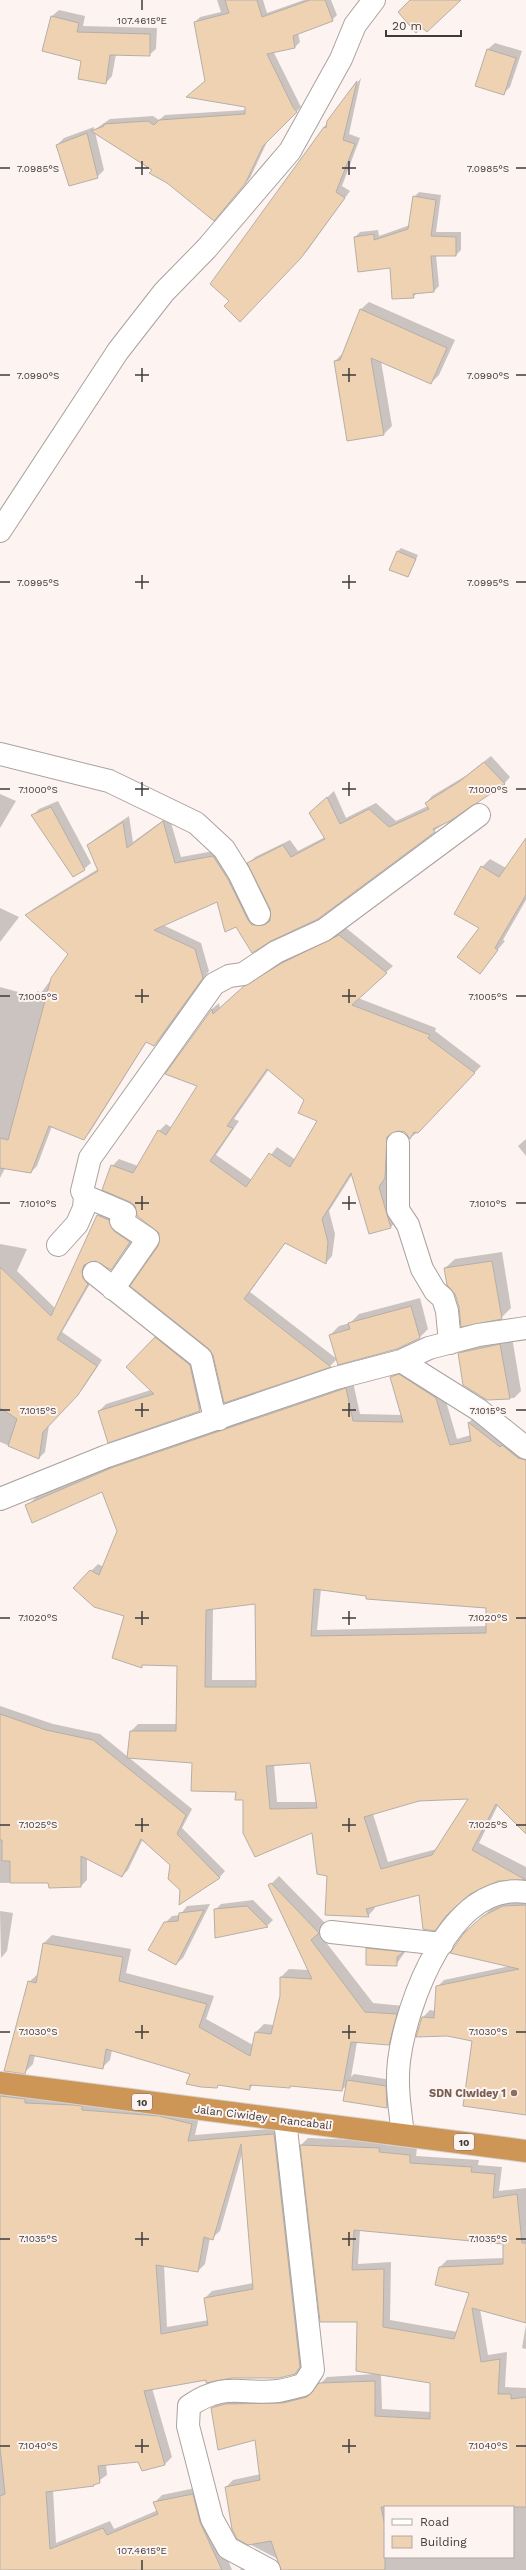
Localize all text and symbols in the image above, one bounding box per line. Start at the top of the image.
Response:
scale bar [386,12,461,38]
text: 107.4615°E [117,15,167,26]
text: 20 m [392,19,422,33]
text: 7.0985°S [17,163,59,174]
text: 7.0985°S [467,163,509,174]
text: 7.0990°S [17,370,59,381]
text: 7.0990°S [467,370,509,381]
text: 7.0995°S [17,577,59,588]
text: 7.0995°S [467,577,509,588]
text: 7.1000°S [18,784,58,795]
text: 7.1000°S [468,784,508,795]
text: 7.1005°S [18,991,58,1002]
text: 7.1005°S [468,991,508,1002]
text: 7.1010°S [19,1198,57,1209]
text: 7.1010°S [469,1198,507,1209]
text: 7.1015°S [20,1405,56,1416]
text: 7.1015°S [470,1405,506,1416]
text: 7.1020°S [18,1612,58,1623]
text: 7.1020°S [468,1612,508,1623]
text: 7.1025°S [19,1819,57,1830]
text: 7.1025°S [469,1819,507,1830]
text: 7.1030°S [18,2026,58,2037]
text: 7.1030°S [468,2026,508,2037]
place label: SDN Ciwidey 1 [429,2087,506,2100]
marker: SDN Ciwidey 1 [509,2088,519,2098]
road number: 10 [132,2094,152,2110]
street label: Jalan Ciwidey - Rancabali [193,2103,333,2132]
road number: 10 [454,2134,474,2150]
text: 7.1035°S [19,2233,57,2244]
text: 7.1035°S [469,2233,507,2244]
text: 7.1040°S [18,2440,58,2451]
text: 7.1040°S [468,2440,508,2451]
legend [384,2506,514,2558]
text: Road [420,2515,449,2529]
text: Building [420,2535,467,2549]
text: 107.4615°E [117,2545,167,2556]

